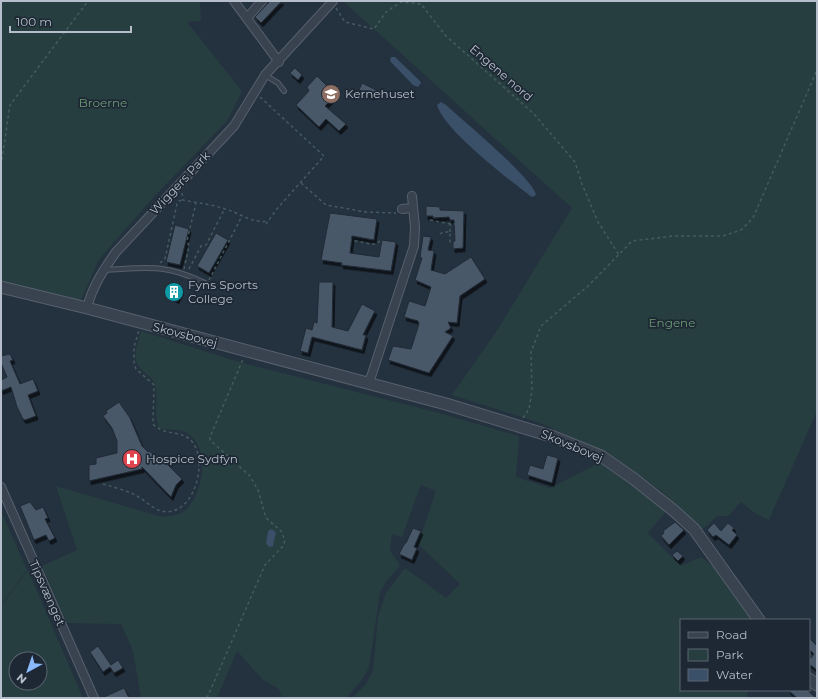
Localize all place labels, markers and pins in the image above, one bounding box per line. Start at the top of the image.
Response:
school or university icon: Kernehuset [320,83,342,105]
place label: Kernehuset [345,86,415,101]
place label: Fyns Sports College [188,277,258,306]
building icon: Fyns Sports College [163,281,185,303]
hospital icon: Hospice Sydfyn [121,448,143,470]
place label: Hospice Sydfyn [146,451,238,466]

